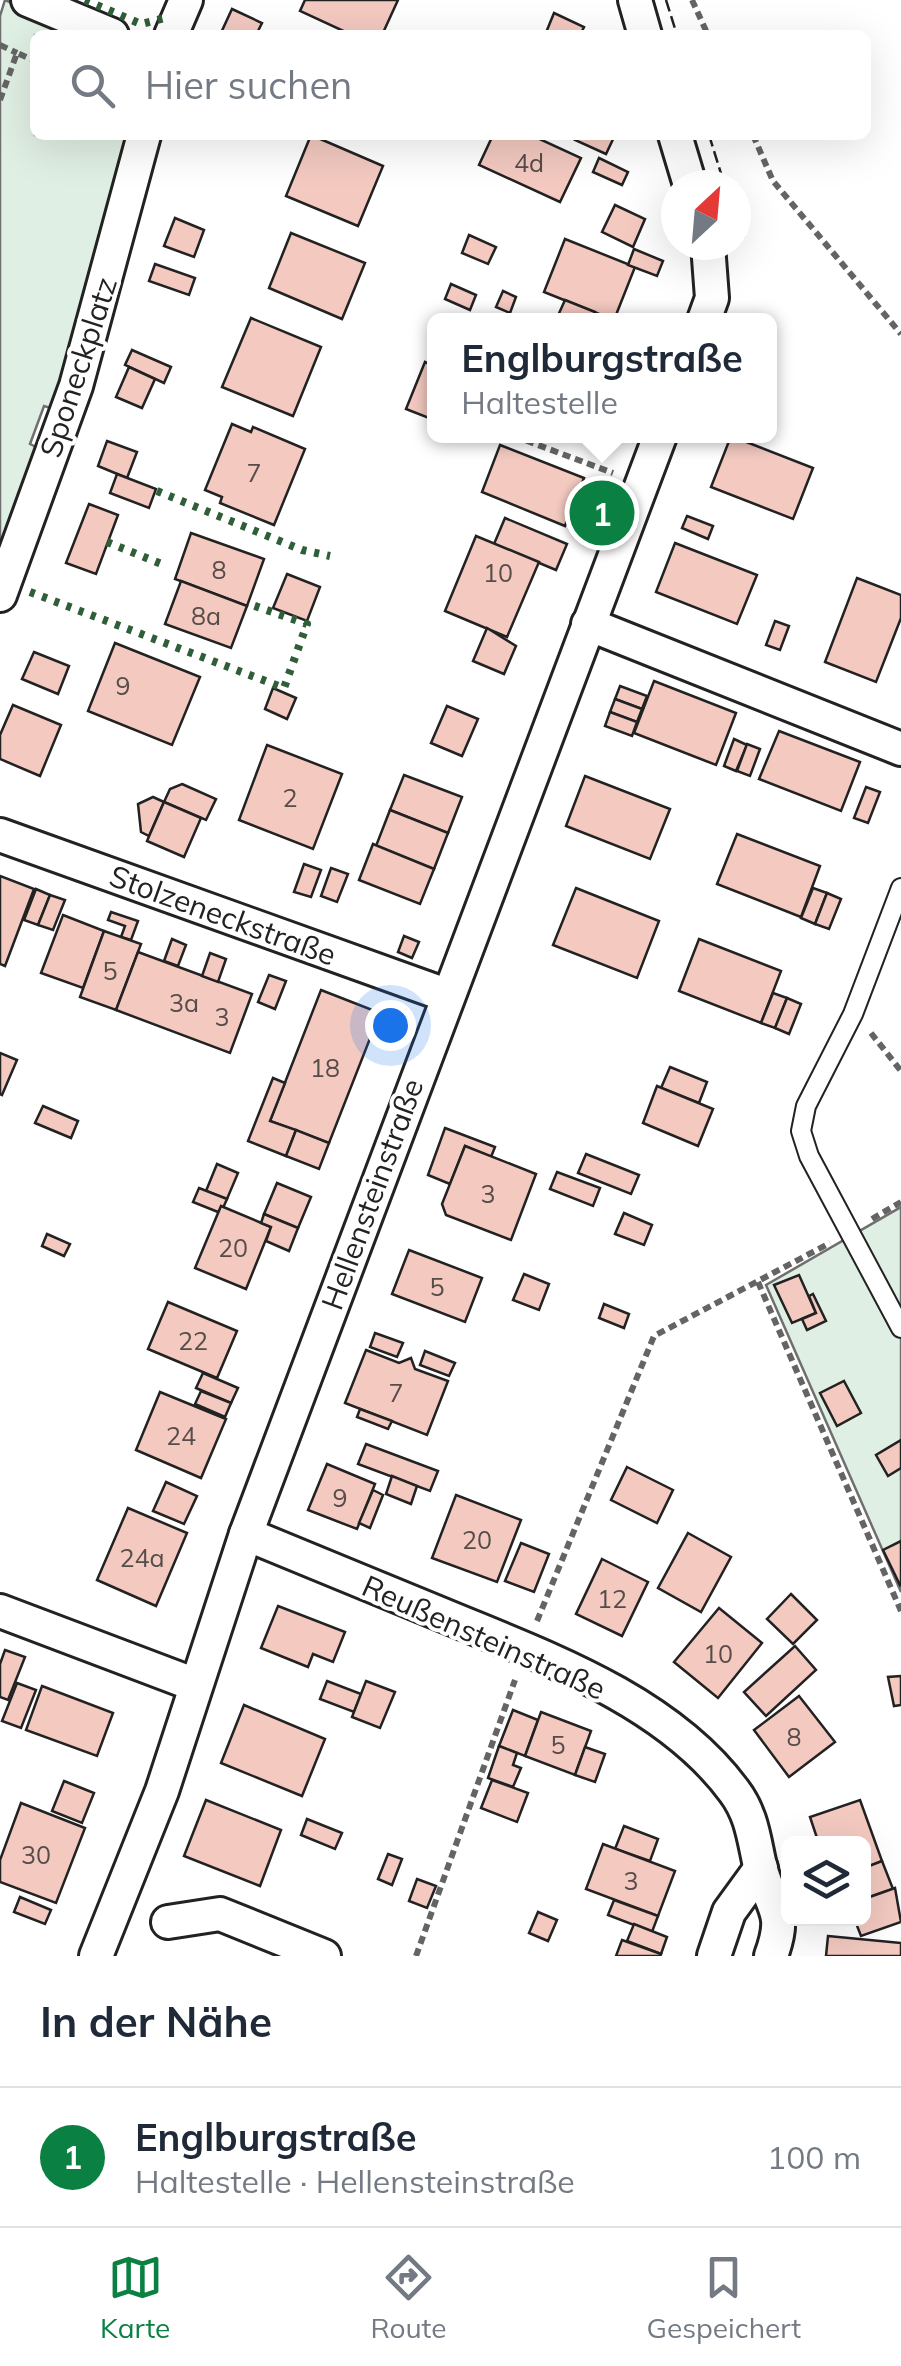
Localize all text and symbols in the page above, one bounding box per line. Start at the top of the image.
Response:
search box [30,30,871,140]
icon: search [65,58,120,113]
text: Hier suchen [145,61,352,109]
house number: 4d [514,147,544,178]
north arrow [661,170,751,260]
street label: Sponeckplatz [31,272,125,462]
popup [427,313,777,443]
text: Englburgstraße [461,334,743,382]
text: Haltestelle [461,382,618,422]
house number: 7 [246,457,262,488]
pin: 1 [570,476,634,550]
house number: 8 [211,554,227,585]
house number: 10 [483,557,513,588]
house number: 8a [191,600,221,631]
house number: 9 [115,670,131,701]
house number: 2 [282,782,298,813]
street label: Stolzeneckstraße [105,856,341,974]
house number: 5 [102,955,118,986]
house number: 3a [169,987,199,1018]
your location [365,1000,416,1051]
house number: 3 [214,1001,230,1032]
house number: 18 [310,1052,340,1083]
street label: Hellensteinstraße [313,1073,431,1315]
house number: 3 [480,1178,496,1209]
house number: 20 [218,1232,248,1263]
house number: 5 [429,1271,445,1302]
house number: 22 [178,1325,208,1356]
house number: 7 [388,1377,404,1408]
house number: 24 [166,1420,196,1451]
house number: 9 [332,1482,348,1513]
house number: 20 [462,1524,492,1555]
house number: 24a [119,1542,165,1573]
street label: Reußensteinstraße [356,1566,612,1708]
house number: 12 [597,1583,627,1614]
house number: 10 [703,1638,733,1669]
house number: 8 [786,1721,802,1752]
house number: 5 [550,1729,566,1760]
map controls [781,1836,871,1926]
button: layers [781,1836,871,1926]
house number: 30 [21,1839,51,1870]
house number: 3 [623,1865,639,1896]
text: In der Nähe [40,1995,272,2048]
text: Englburgstraße [135,2113,417,2161]
text: 1 [63,2137,82,2177]
text: 100 m [767,2137,861,2177]
text: Haltestelle · Hellensteinstraße [135,2161,575,2201]
tab: Karte [100,2250,170,2345]
tab: Route [370,2250,446,2345]
tab: Gespeichert [646,2250,801,2345]

